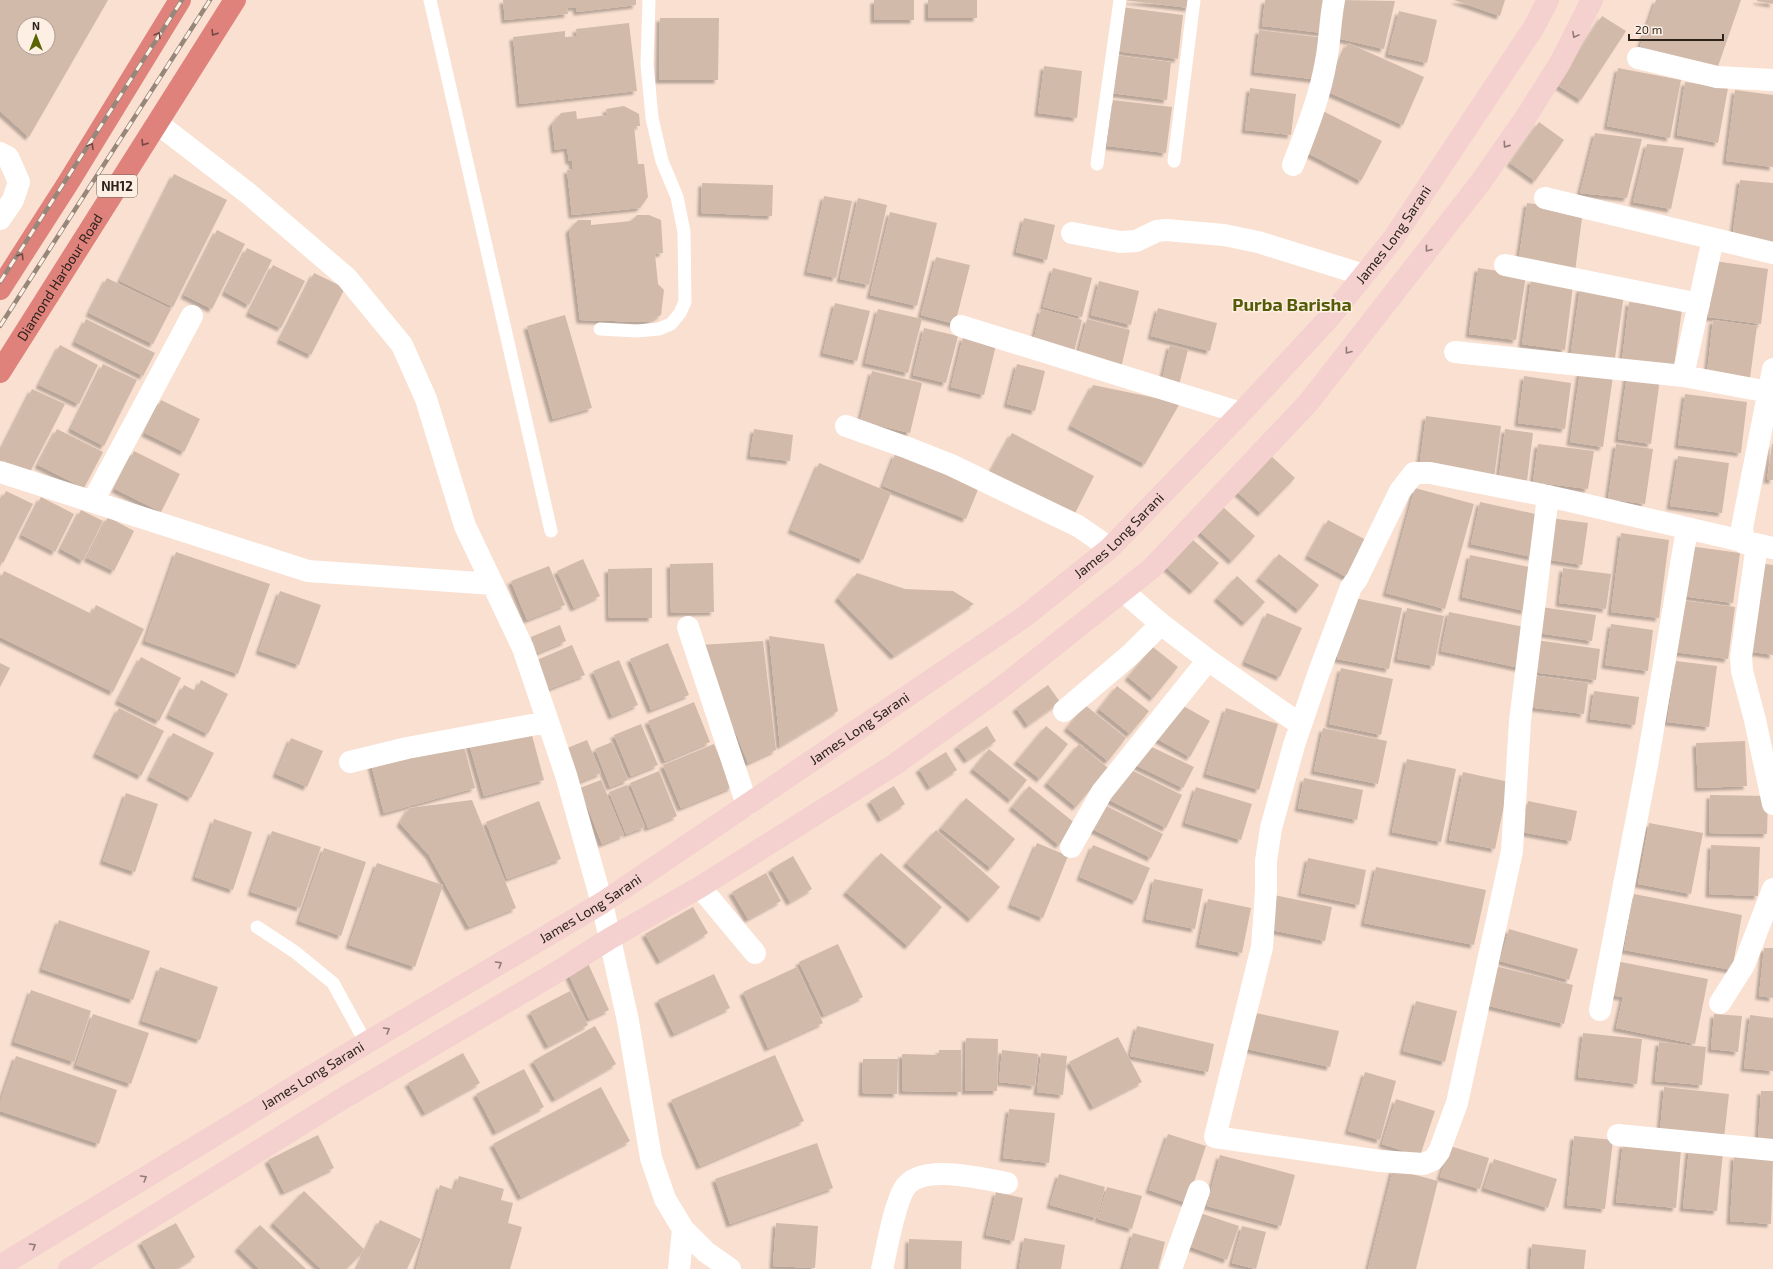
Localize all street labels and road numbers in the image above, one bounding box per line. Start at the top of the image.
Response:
road number: NH12 [97,175,137,197]
street label: James Long Sarani [1352,182,1434,287]
street label: Diamond Harbour Road [13,210,106,344]
street label: James Long Sarani [1070,489,1167,582]
street label: James Long Sarani [806,688,912,768]
street label: James Long Sarani [536,870,644,946]
street label: James Long Sarani [258,1037,367,1113]

